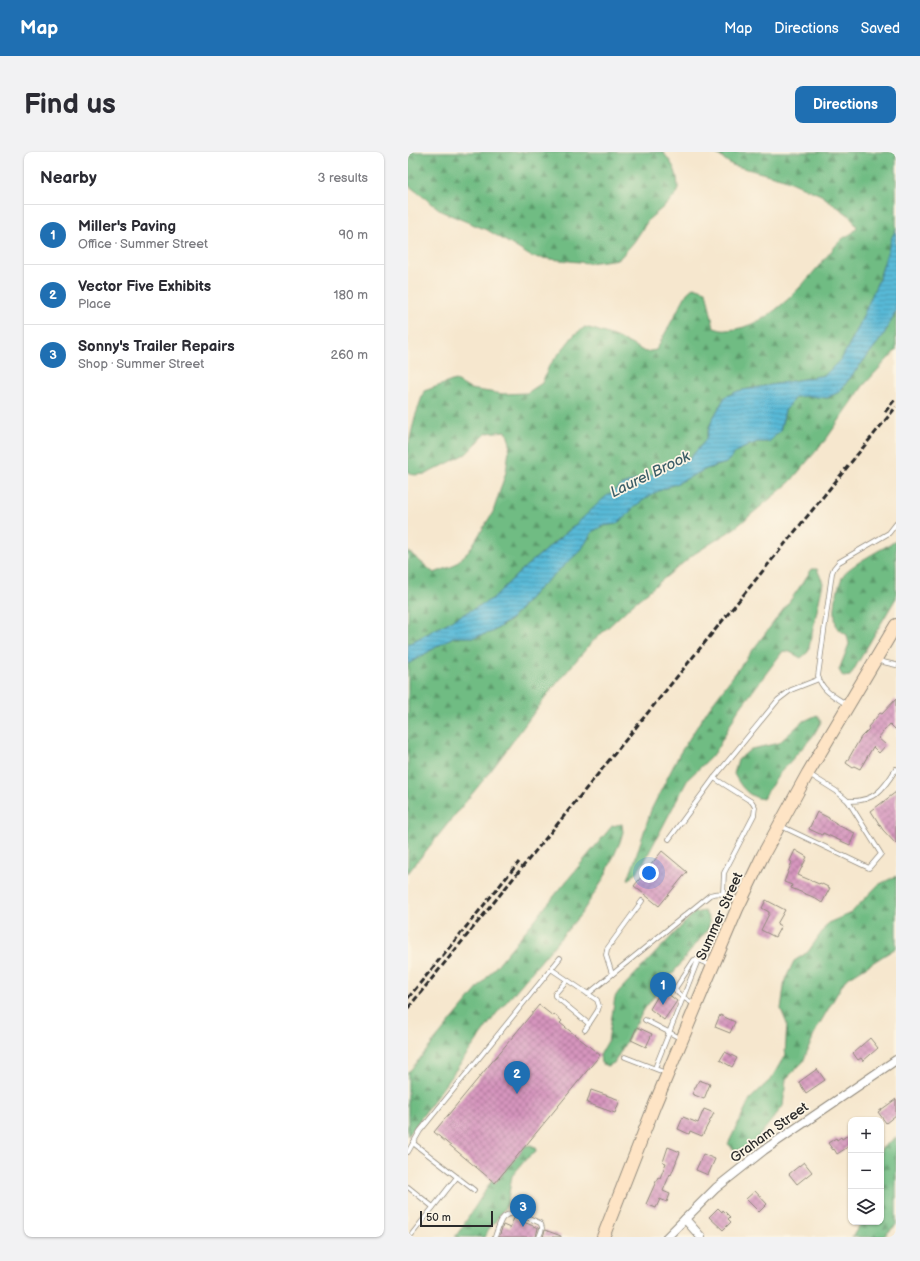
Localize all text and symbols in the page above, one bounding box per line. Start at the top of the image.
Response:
text: Map [20,17,58,40]
text: Map [724,20,752,37]
text: Directions [774,20,839,37]
text: Saved [861,20,900,37]
button: Directions [795,86,896,123]
text: Find us [24,88,116,121]
text: Nearby [40,168,97,188]
text: 3 results [317,170,368,186]
text: Miller's Paving [78,217,176,236]
text: 1 [50,227,56,243]
text: 90 m [339,227,368,243]
text: Office · Summer Street [78,236,208,252]
text: Vector Five Exhibits [78,277,211,296]
text: 2 [49,287,57,303]
text: 180 m [333,287,368,303]
text: Place [78,296,111,312]
text: Sonny's Trailer Repairs [78,337,235,356]
text: 3 [49,347,57,363]
text: 260 m [330,347,368,363]
text: Shop · Summer Street [78,356,204,372]
water label: Laurel Brook [607,447,694,502]
your location [639,863,659,883]
street label: Summer Street [692,869,747,963]
pin: 1 [650,972,676,1005]
pin: 2 [504,1061,530,1094]
street label: Graham Street [727,1098,812,1166]
map controls [848,1117,884,1225]
button: + [848,1117,884,1153]
button: − [848,1153,884,1189]
button: layers [848,1189,884,1225]
pin: 3 [510,1194,536,1227]
scale bar [420,1209,493,1228]
text: 50 m [426,1211,451,1224]

